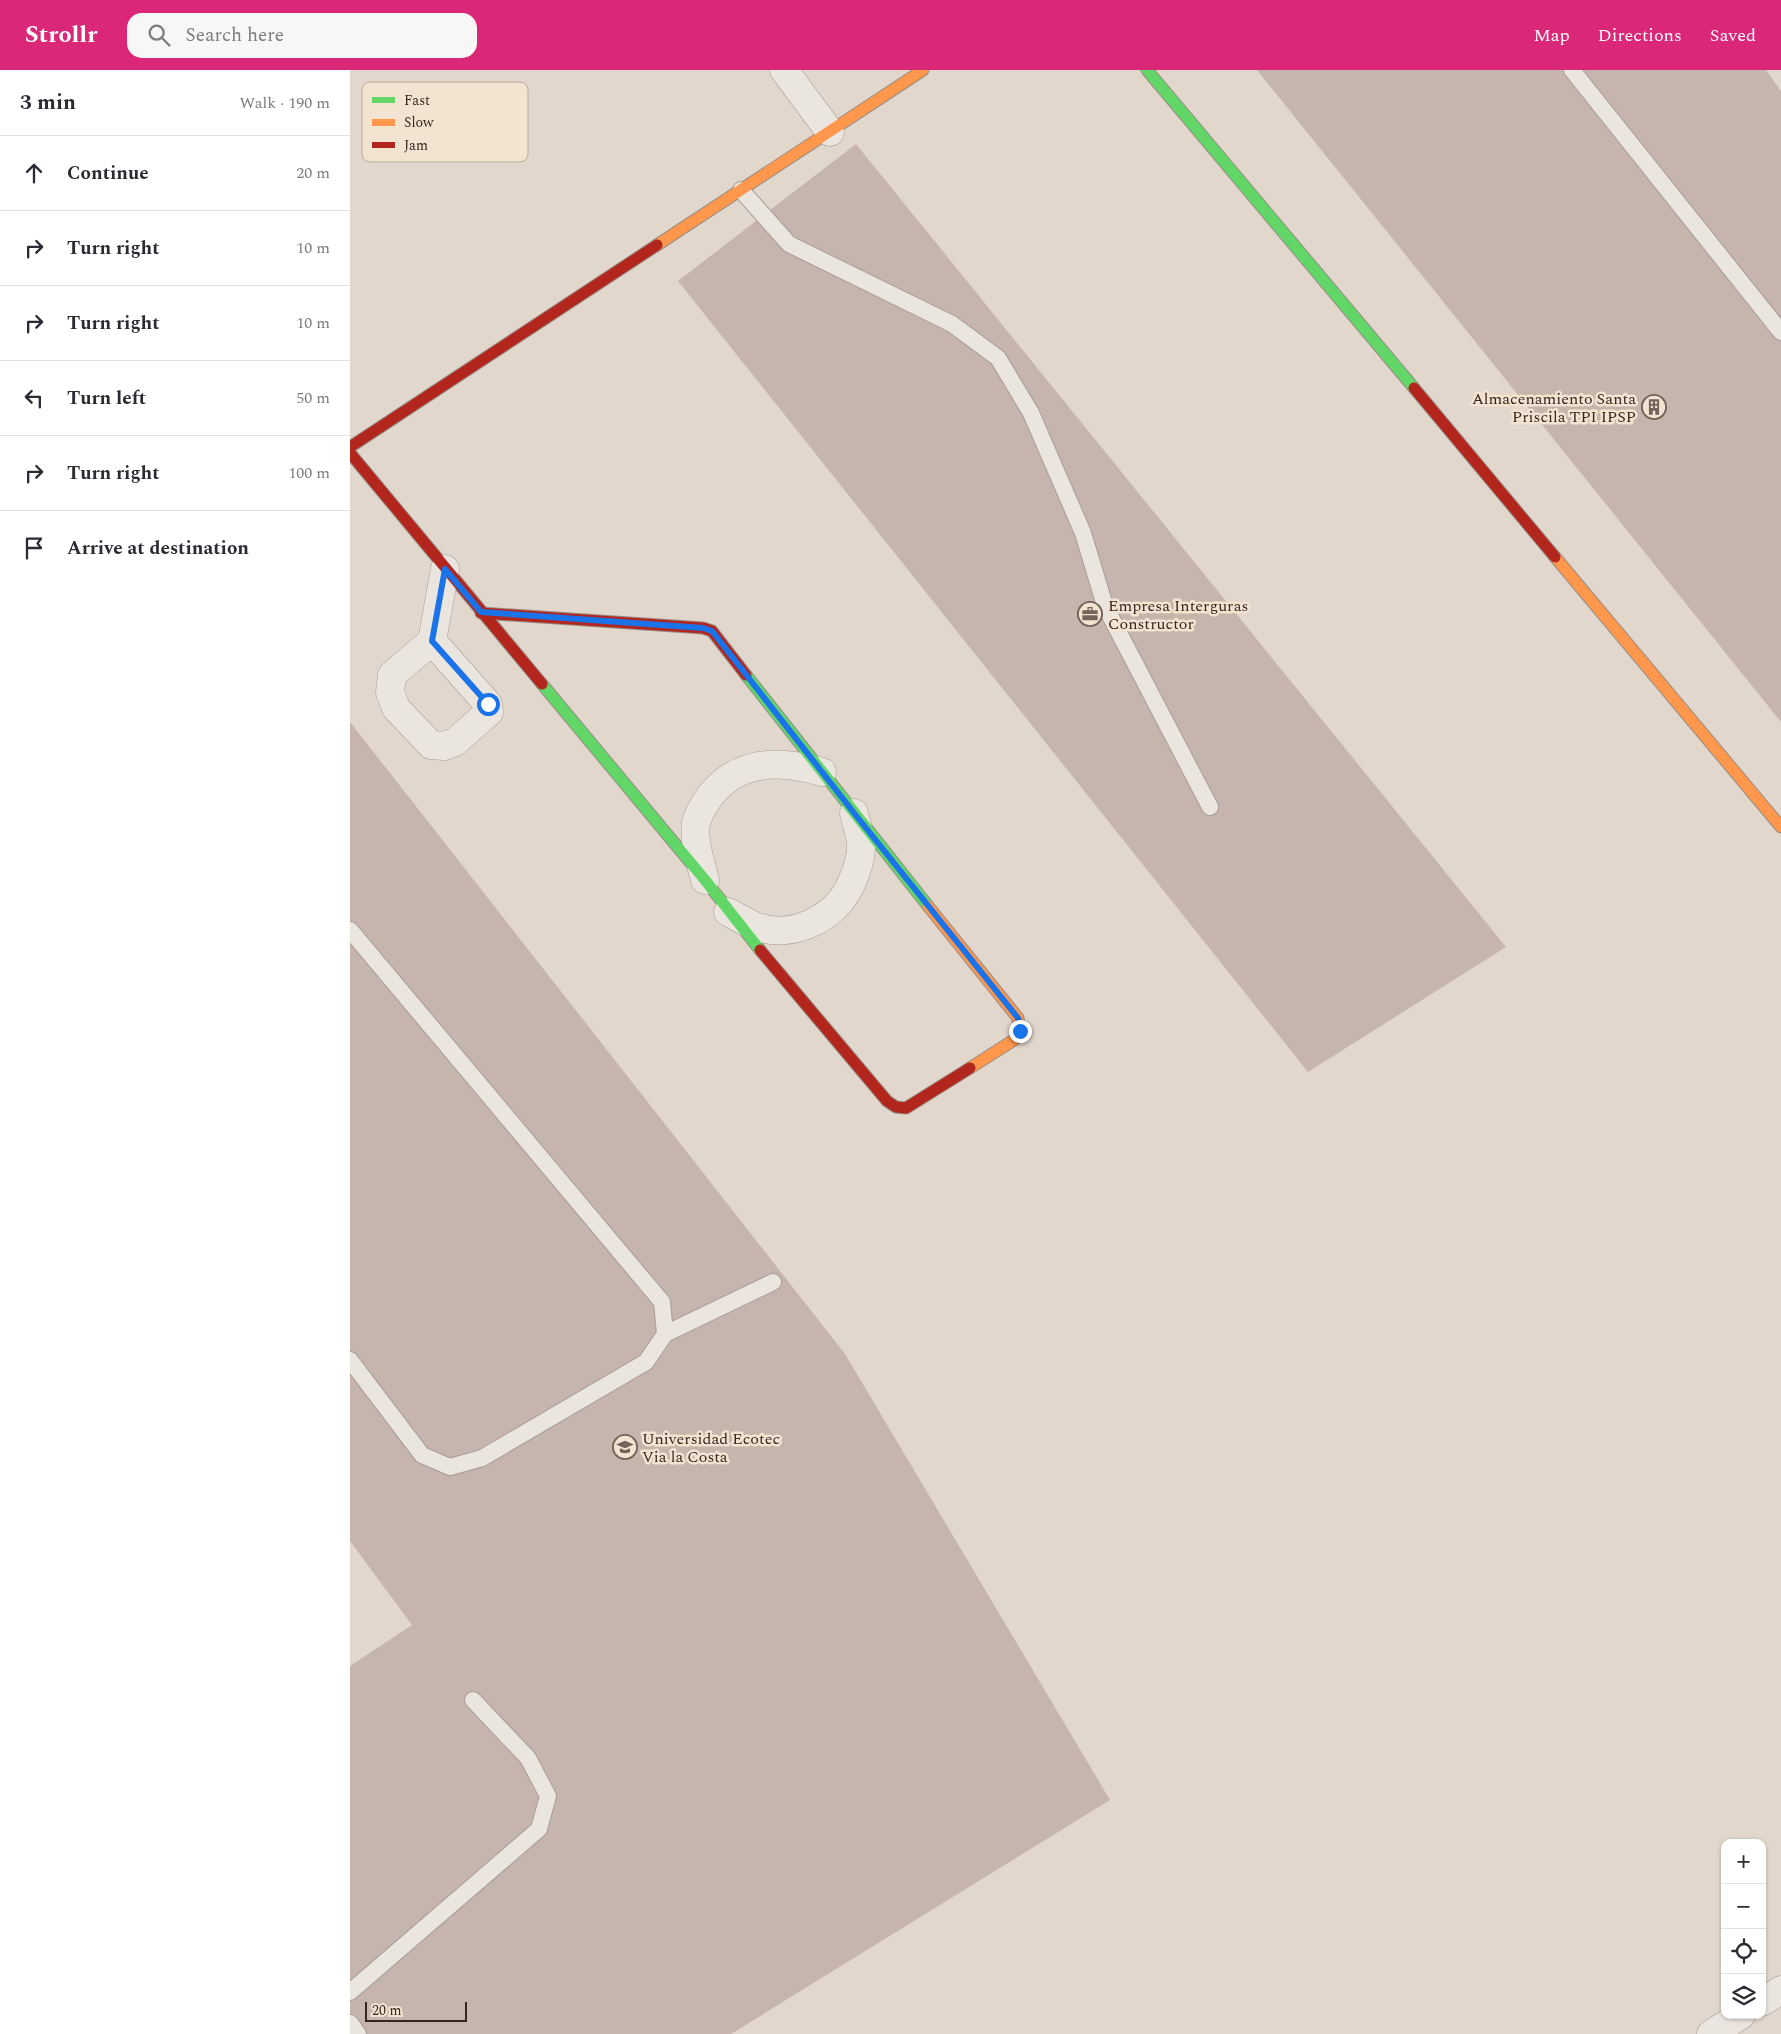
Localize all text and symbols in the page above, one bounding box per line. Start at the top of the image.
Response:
search box [127,13,477,58]
text: Strollr [25,17,97,53]
icon: search [145,21,173,49]
text: Search here [185,21,284,50]
text: Map [1534,22,1570,49]
text: Directions [1598,22,1682,49]
text: Saved [1710,22,1756,49]
legend [362,82,528,162]
text: 3 min [20,87,76,119]
text: Fast [404,90,430,111]
text: Walk · 190 m [239,91,330,115]
text: Slow [404,112,434,133]
text: Jam [404,135,428,156]
icon: ahead [20,159,48,187]
text: Continue [67,159,149,188]
text: 20 m [296,161,330,185]
icon: right [20,234,48,262]
text: Turn right [67,234,160,263]
text: 10 m [296,236,330,260]
icon: right [20,309,48,337]
text: Turn right [67,309,160,338]
text: 10 m [296,311,330,335]
icon: left [20,384,48,412]
text: Turn left [67,384,146,413]
text: 50 m [296,386,330,410]
place label: Almacenamiento Santa Priscila TPI IPSP [1472,387,1636,429]
building icon: Almacenamiento Santa Priscila TPI IPSP [1641,394,1667,420]
icon: right [20,459,48,487]
text: Turn right [67,459,160,488]
text: 100 m [288,461,330,485]
icon: arrive [20,534,48,562]
text: Arrive at destination [67,534,249,563]
place label: Empresa Interguras Constructor [1108,594,1248,636]
office icon: Empresa Interguras Constructor [1077,601,1103,627]
route start [477,693,500,716]
route end [1009,1020,1032,1043]
place label: Universidad Ecotec Via la Costa [642,1427,780,1469]
school or university icon: Universidad Ecotec Via la Costa [612,1434,638,1460]
map controls [1721,1839,1766,2019]
button: + [1721,1839,1766,1884]
button: − [1721,1884,1766,1929]
button: locate [1721,1929,1766,1974]
button: layers [1721,1974,1766,2019]
scale bar [365,1999,468,2022]
text: 20 m [372,2000,402,2021]

